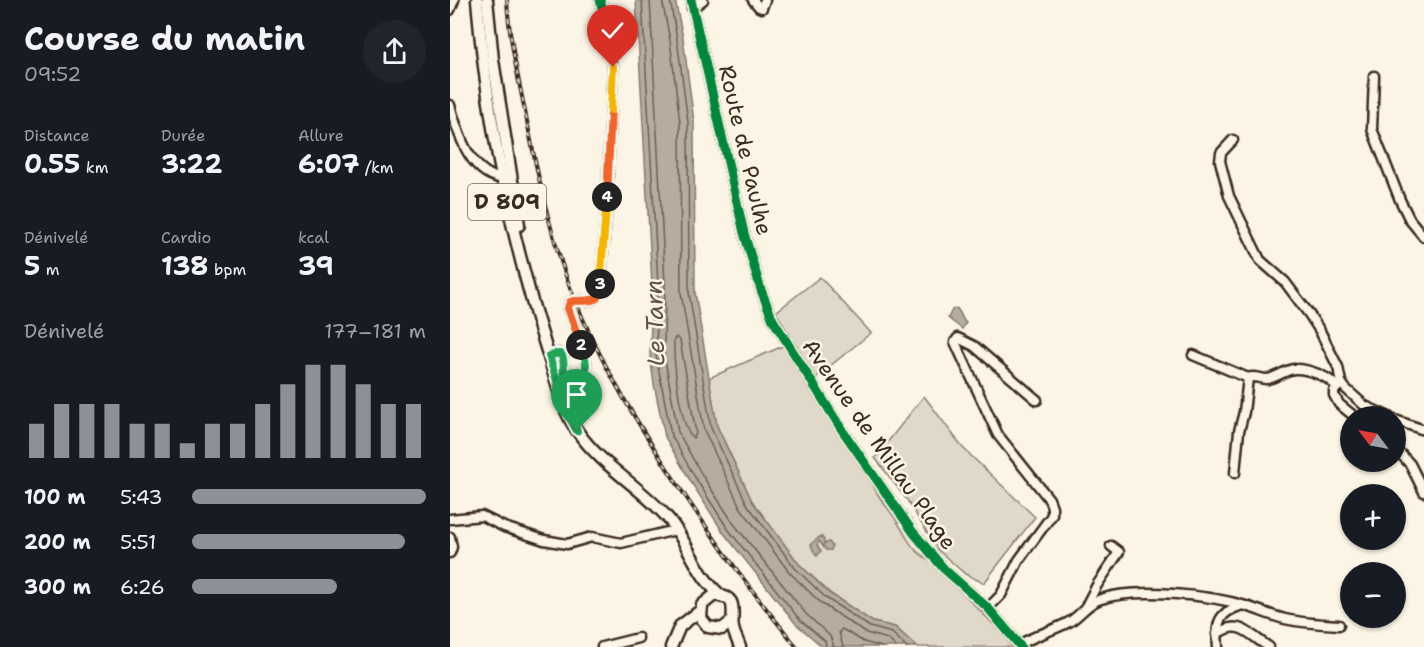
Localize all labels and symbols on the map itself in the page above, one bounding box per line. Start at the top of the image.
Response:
pin [587,5,638,67]
street label: Route de Paulhe [712,62,779,238]
pin: 4 [592,182,622,212]
road number: D 809 [468,184,546,220]
pin: 3 [585,269,615,299]
water label: Le Tarn [638,279,672,367]
pin: 2 [566,330,596,360]
street label: Avenue de Millau Plage [796,333,964,555]
pin [551,369,602,431]
north arrow [1340,406,1406,472]

